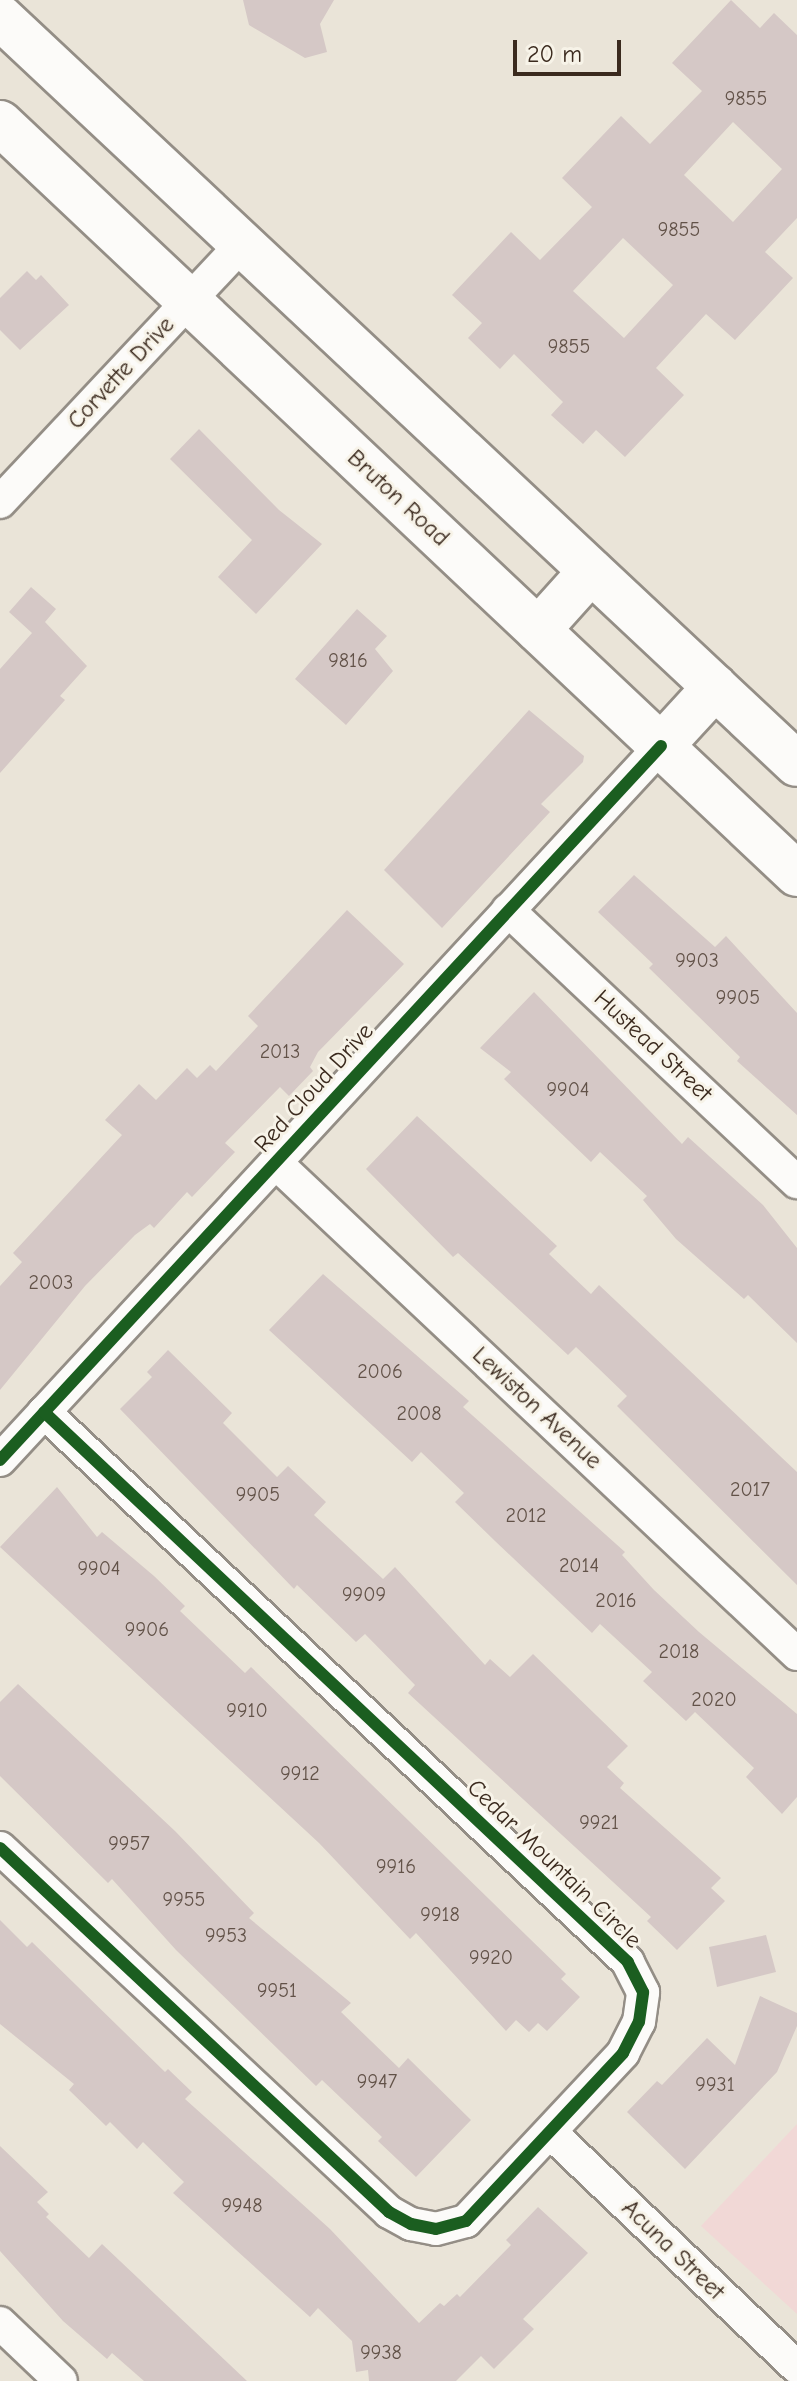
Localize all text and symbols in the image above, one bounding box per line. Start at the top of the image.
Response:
scale bar [517,24,625,74]
text: 20 m [527,40,582,68]
house number: 9855 [725,86,767,110]
house number: 9855 [658,217,700,241]
street label: Corvette Drive [62,311,180,435]
house number: 9855 [548,334,590,358]
street label: Bruton Road [341,444,455,552]
house number: 9816 [328,648,368,672]
house number: 9903 [675,948,719,972]
street label: Hustead Street [588,984,718,1108]
house number: 9905 [716,985,760,1009]
street label: Red Cloud Drive [248,1017,380,1159]
house number: 2013 [260,1039,300,1063]
house number: 9904 [546,1077,590,1101]
house number: 2003 [29,1270,73,1294]
street label: Lewiston Avenue [466,1341,608,1475]
house number: 2006 [357,1359,403,1383]
house number: 2008 [396,1401,442,1425]
house number: 2017 [730,1477,770,1501]
house number: 9905 [236,1482,280,1506]
house number: 2012 [505,1503,547,1527]
house number: 2014 [559,1553,599,1577]
house number: 9904 [77,1556,121,1580]
house number: 9909 [342,1582,386,1606]
house number: 2016 [595,1588,637,1612]
house number: 9906 [125,1617,169,1641]
house number: 2018 [659,1639,699,1663]
house number: 2020 [691,1687,737,1711]
house number: 9910 [226,1698,268,1722]
house number: 9912 [280,1761,320,1785]
street label: Cedar Mountain Circle [461,1773,647,1955]
house number: 9921 [579,1810,619,1834]
house number: 9957 [108,1831,150,1855]
house number: 9916 [376,1854,416,1878]
house number: 9955 [163,1887,205,1911]
house number: 9918 [420,1902,460,1926]
house number: 9953 [205,1923,247,1947]
house number: 9920 [469,1945,513,1969]
house number: 9951 [257,1978,297,2002]
house number: 9947 [357,2069,397,2093]
house number: 9931 [695,2072,735,2096]
house number: 9948 [221,2193,263,2217]
street label: Acuna Street [616,2194,730,2306]
house number: 9938 [360,2340,402,2364]

